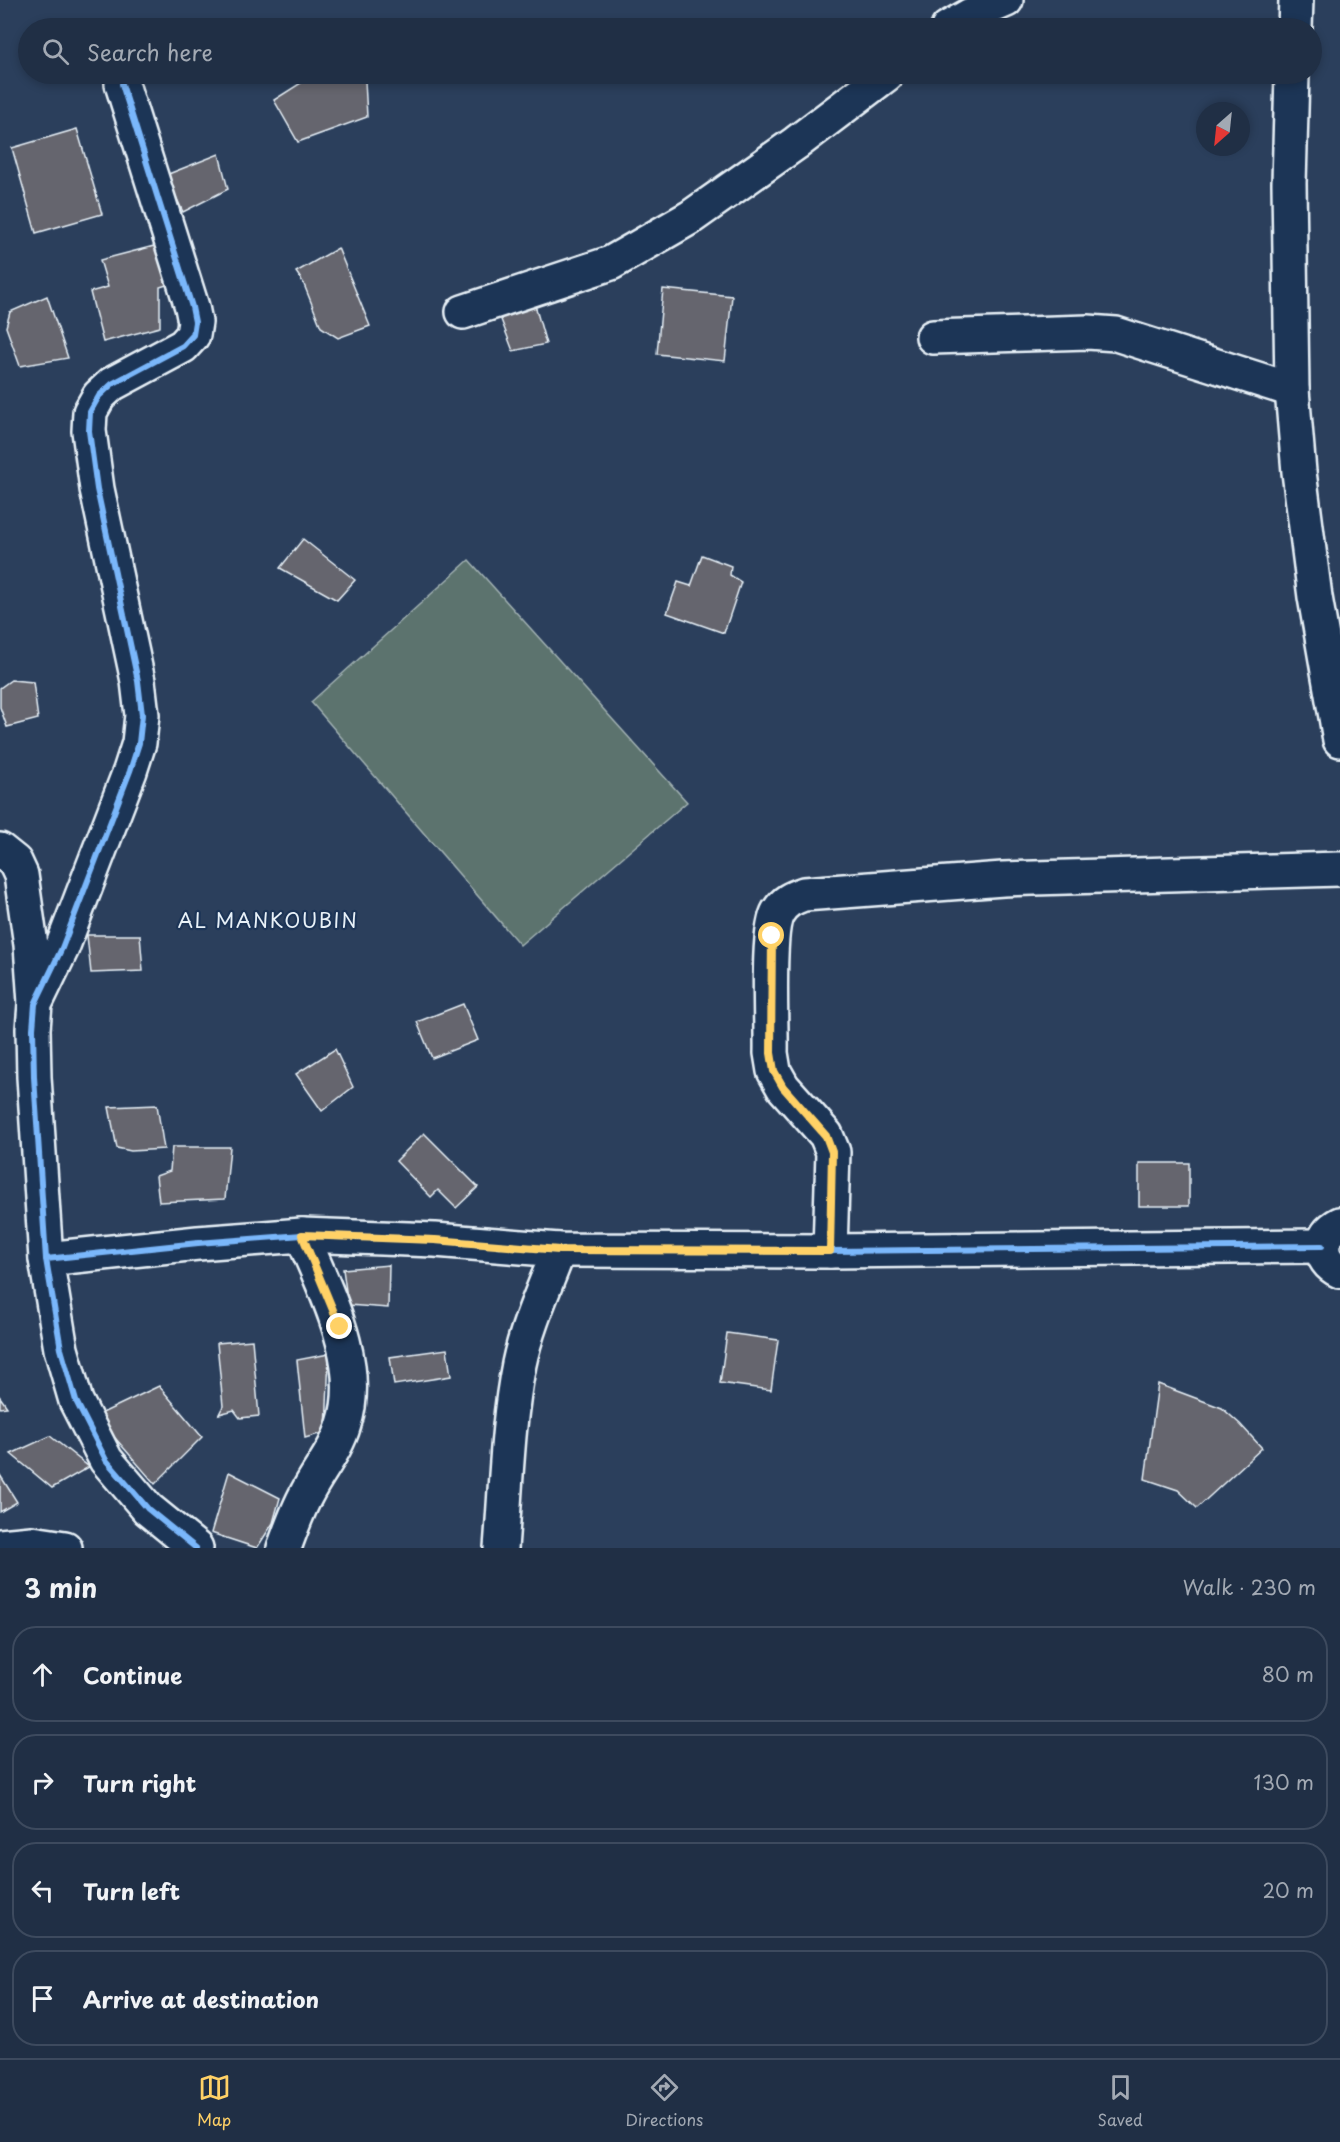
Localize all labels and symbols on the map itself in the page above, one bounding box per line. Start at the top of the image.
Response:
north arrow [1196,102,1250,156]
district label: AL MANKOUBIN [178,905,358,935]
route start [758,922,784,948]
route end [326,1313,352,1339]

